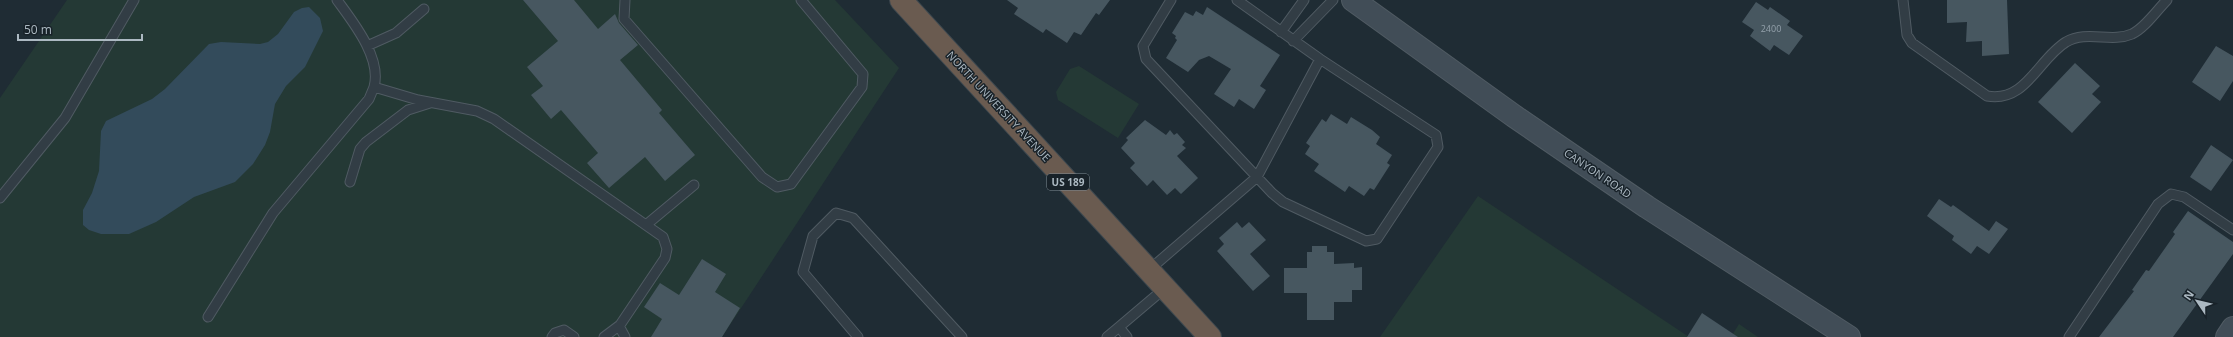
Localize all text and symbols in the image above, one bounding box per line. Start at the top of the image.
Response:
scale bar [18,16,142,42]
text: 50 m [24,21,52,38]
house number: 2400 [1761,22,1781,35]
street label: NORTH UNIVERSITY AVENUE [944,48,1054,164]
street label: CANYON ROAD [1561,145,1635,201]
road number: US 189 [1047,174,1089,190]
north arrow [2177,281,2217,321]
text: N [2180,287,2197,303]

